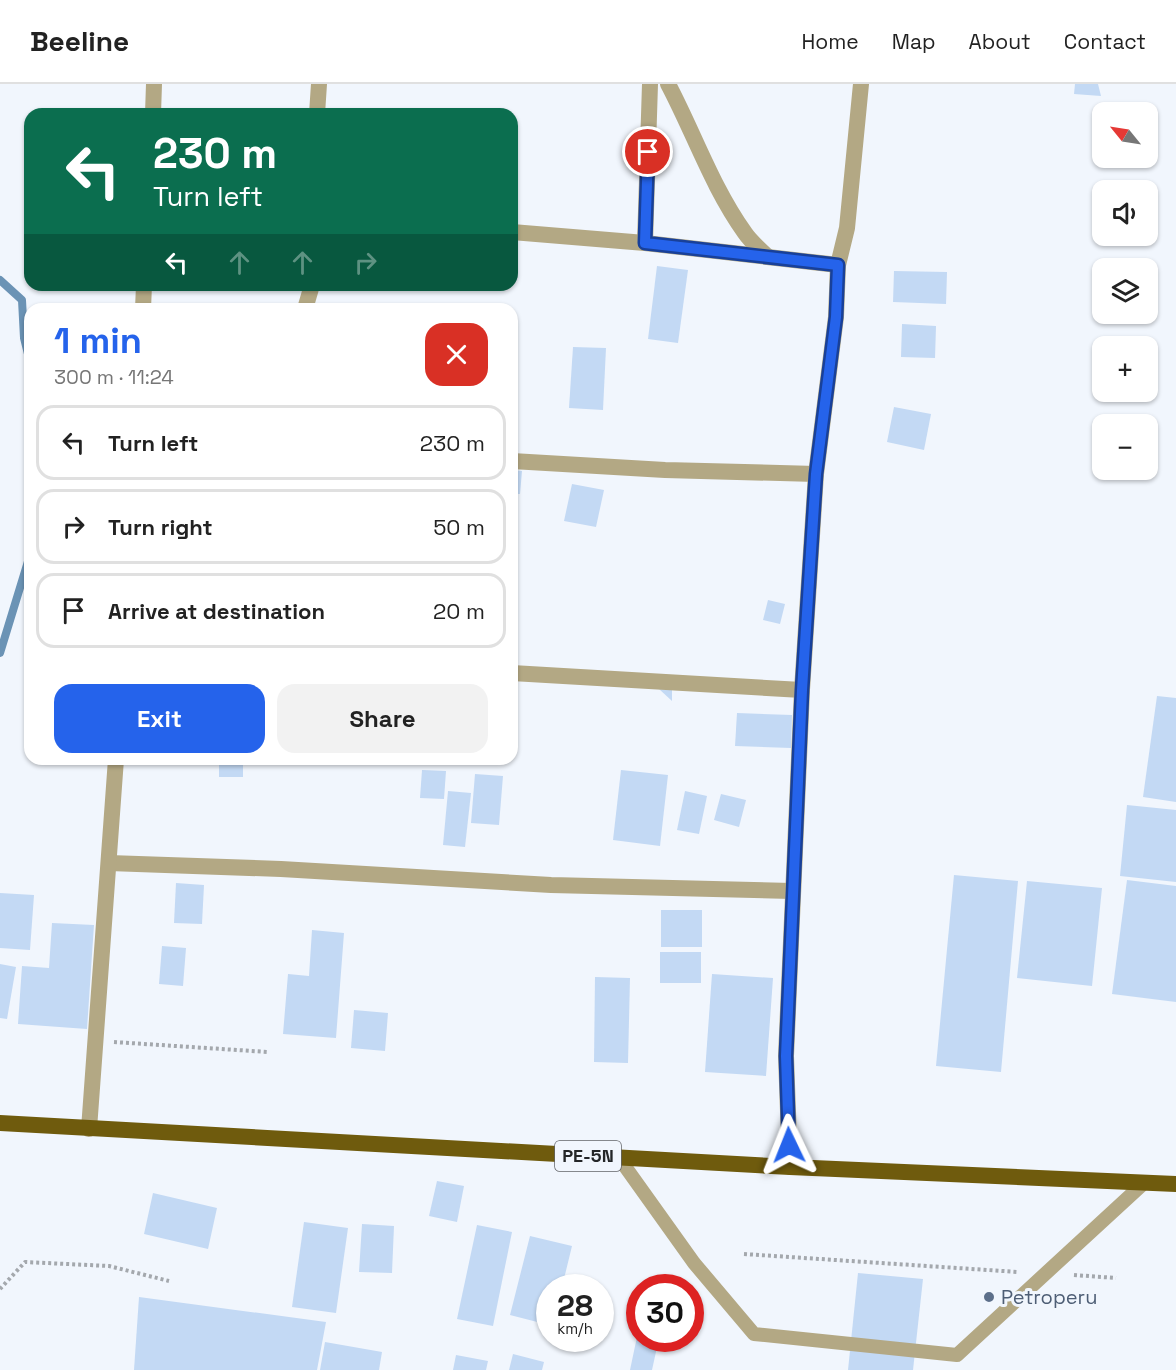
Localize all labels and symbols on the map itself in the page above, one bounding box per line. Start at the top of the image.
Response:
north arrow [1092,102,1158,168]
pin [622,126,673,177]
position arrow [757,1113,821,1177]
road number: PE-5N [555,1141,621,1171]
speed limit sign: 30 [626,1274,704,1352]
place label: Petroperu [1001,1284,1097,1310]
marker: Petroperu [982,1290,996,1304]

